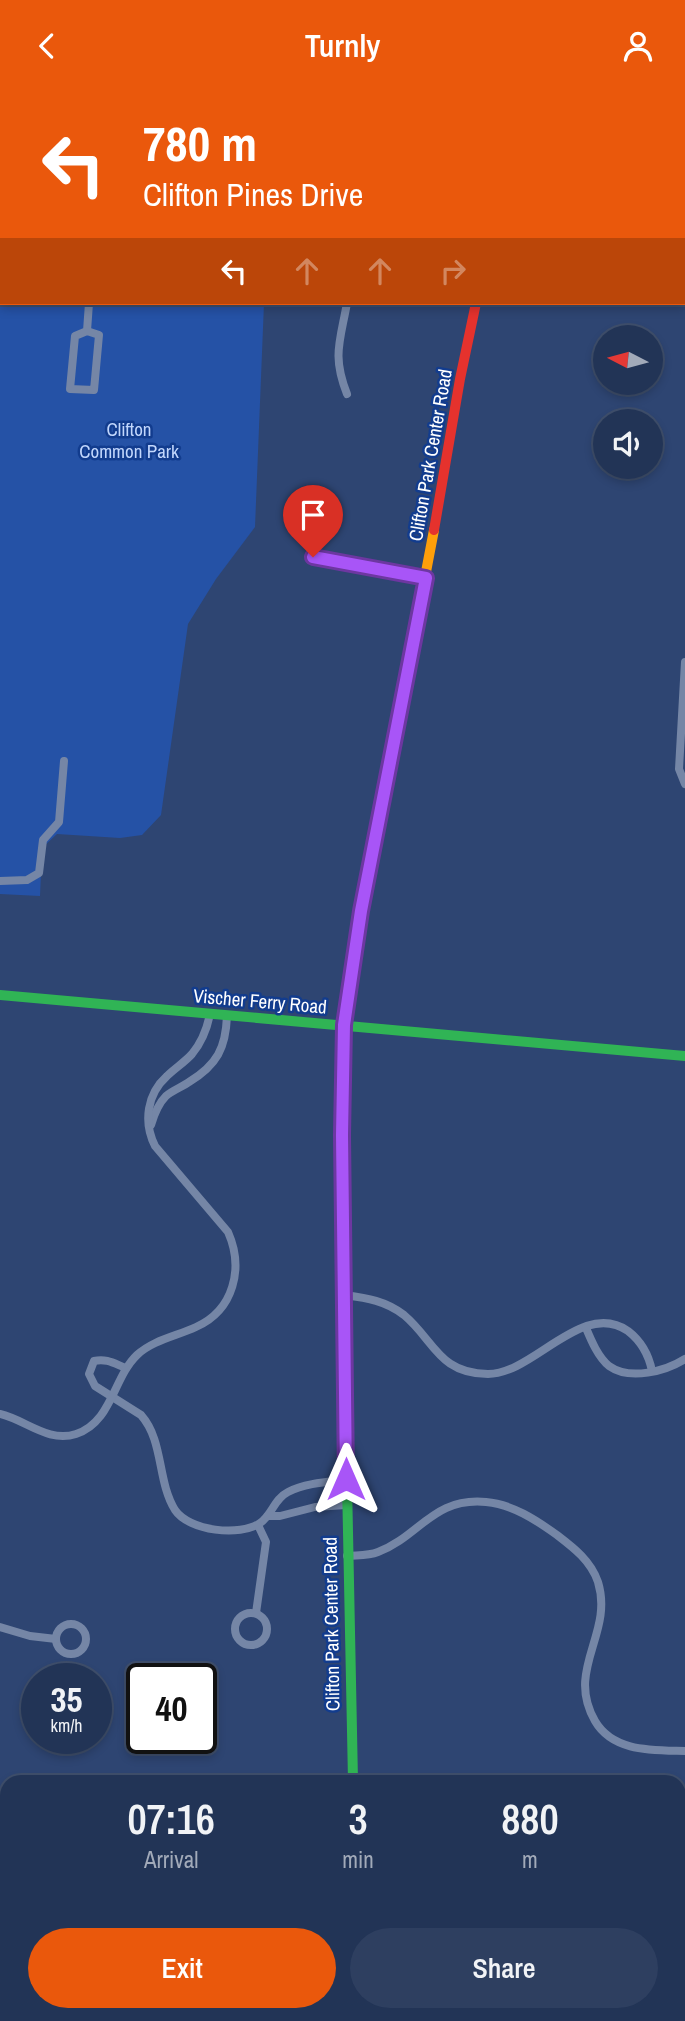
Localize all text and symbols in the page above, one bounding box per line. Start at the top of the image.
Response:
text: Turnly [305,24,380,67]
icon: back [28,27,66,65]
icon: person [619,27,657,65]
text: 780 m [143,110,257,176]
icon: left [28,119,119,210]
text: Clifton Pines Drive [143,173,363,216]
icon: left [215,252,253,290]
icon: ahead [288,252,326,290]
icon: ahead [361,252,399,290]
icon: right [434,252,472,290]
north arrow [593,325,663,395]
map controls [593,325,663,479]
street label: Clifton Park Center Road [402,367,458,543]
button: sound [593,409,663,479]
park label: Clifton Common Park [79,416,179,464]
pin [283,485,343,557]
icon: arrive [294,496,332,534]
street label: Vischer Ferry Road [192,982,328,1020]
position arrow [309,1442,383,1516]
street label: Clifton Park Center Road [316,1537,346,1711]
speed limit sign: 40 [126,1663,217,1754]
text: 35 [51,1676,82,1723]
text: km/h [51,1713,83,1738]
text: 07:16 [127,1791,215,1847]
text: 3 [348,1791,368,1847]
text: 880 [501,1791,559,1847]
text: Arrival [144,1844,198,1875]
text: min [342,1844,374,1875]
text: m [522,1844,538,1875]
button: Exit [28,1928,336,2008]
button: Share [350,1928,658,2008]

